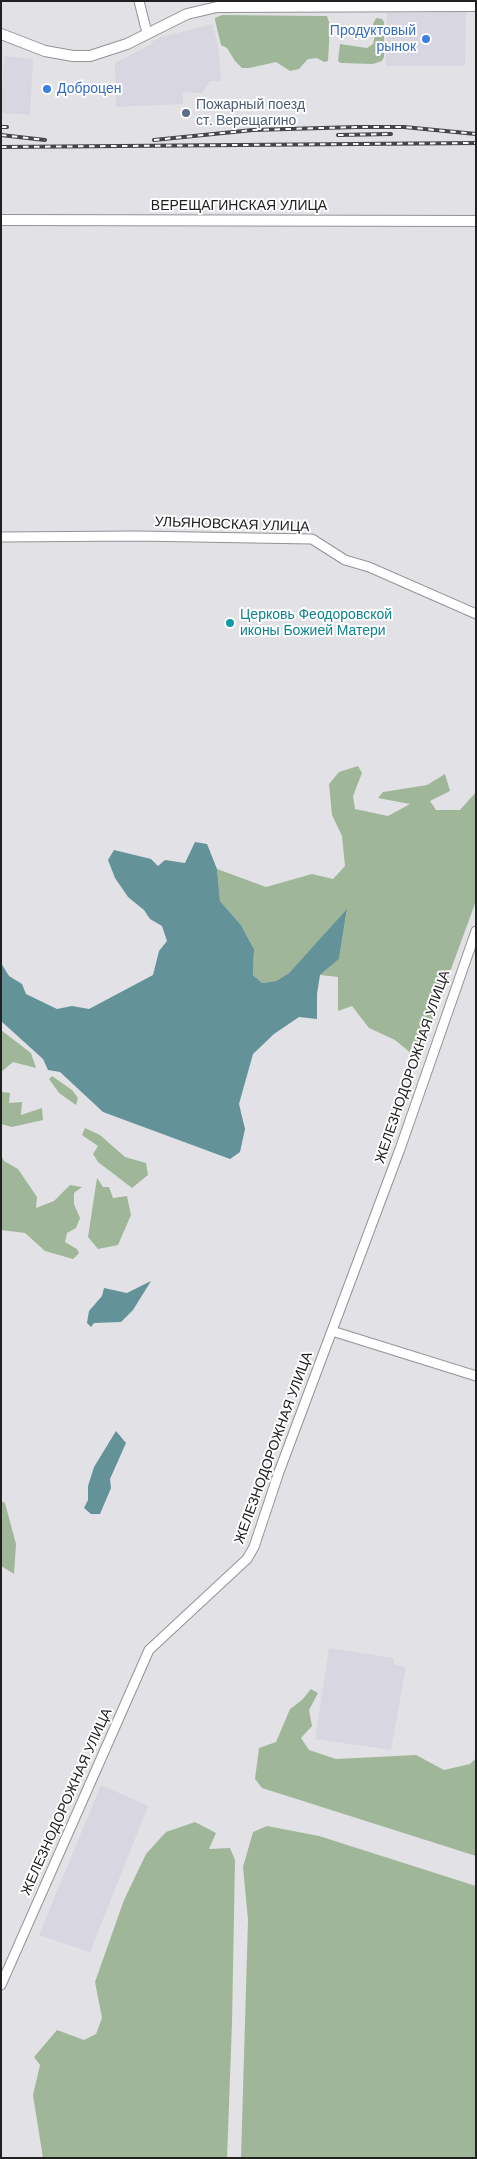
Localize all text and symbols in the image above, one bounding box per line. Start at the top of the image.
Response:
place label: Продуктовый рынок [330,23,416,56]
marker: Продуктовый рынок [420,33,432,45]
place label: Доброцен [57,81,121,97]
marker: Доброцен [41,83,53,95]
place label: Пожарный поезд ст. Верещагино [196,97,305,130]
marker: Пожарный поезд ст. Верещагино [180,107,192,119]
street label: ВЕРЕЩАГИНСКАЯ УЛИЦА [151,198,327,214]
street label: УЛЬЯНОВСКАЯ УЛИЦА [154,514,310,536]
place label: Церковь Феодоровской иконы Божией Матери [240,607,392,640]
marker: Церковь Феодоровской иконы Божией Матери [224,617,236,629]
street label: ЖЕЛЕЗНОДОРОЖНАЯ УЛИЦА [372,968,454,1166]
street label: ЖЕЛЕЗНОДОРОЖНАЯ УЛИЦА [231,1350,317,1546]
street label: ЖЕЛЕЗНОДОРОЖНАЯ УЛИЦА [18,1706,116,1898]

